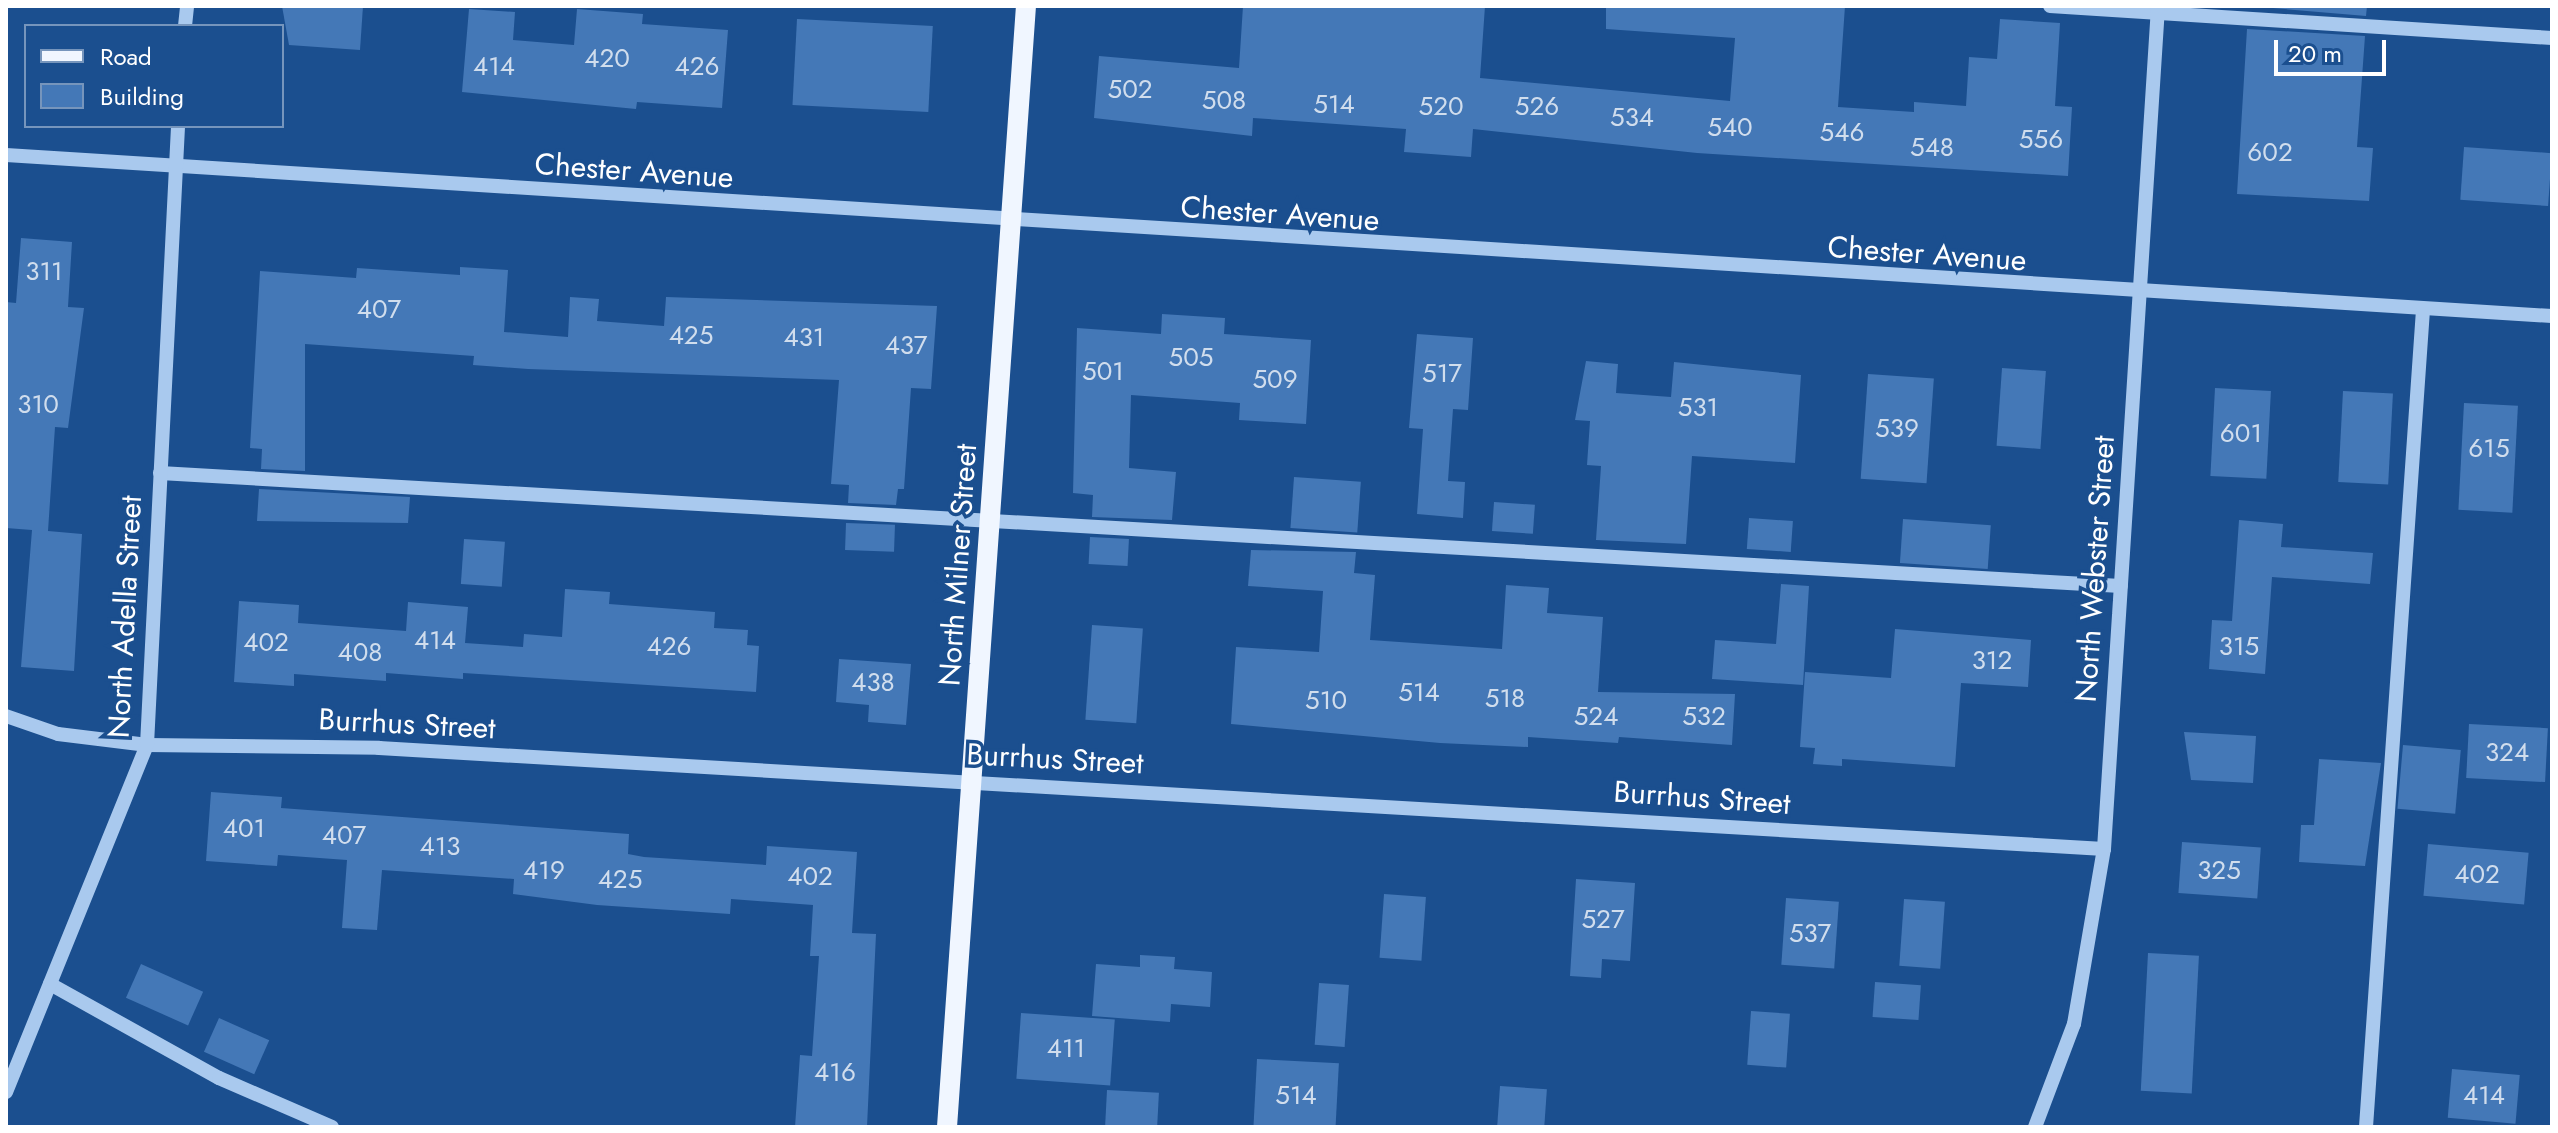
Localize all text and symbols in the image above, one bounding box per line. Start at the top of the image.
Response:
legend [24,24,284,128]
scale bar [2278,24,2390,74]
text: 20 m [2288,36,2342,71]
text: Road [100,39,152,74]
house number: 420 [584,43,630,75]
house number: 414 [473,51,515,83]
house number: 426 [675,51,719,83]
house number: 502 [1107,74,1153,106]
text: Building [100,79,184,114]
house number: 508 [1202,85,1246,117]
house number: 514 [1313,89,1355,121]
house number: 520 [1418,91,1464,123]
house number: 526 [1515,91,1559,123]
house number: 534 [1610,102,1654,134]
house number: 540 [1707,112,1753,144]
house number: 546 [1820,117,1864,149]
house number: 556 [2019,124,2063,156]
house number: 548 [1910,132,1954,164]
house number: 602 [2247,137,2293,169]
street label: Chester Avenue [533,146,735,196]
street label: Chester Avenue [1179,189,1381,239]
street label: Chester Avenue [1826,229,2028,279]
house number: 311 [25,256,63,288]
house number: 407 [357,294,401,326]
house number: 425 [669,320,713,352]
house number: 431 [783,322,825,354]
house number: 437 [885,330,927,362]
house number: 505 [1169,342,1213,374]
house number: 501 [1082,356,1124,388]
house number: 517 [1422,358,1462,390]
house number: 509 [1252,364,1298,396]
house number: 310 [17,389,59,421]
house number: 531 [1678,392,1718,424]
house number: 539 [1875,413,1919,445]
house number: 601 [2220,418,2262,450]
house number: 615 [2468,433,2510,465]
street label: North Webster Street [2068,434,2122,704]
street label: North Milner Street [932,443,984,687]
street label: North Adella Street [101,495,149,739]
house number: 414 [414,625,456,657]
house number: 402 [243,627,289,659]
house number: 426 [647,631,691,663]
house number: 315 [2219,631,2259,663]
house number: 408 [338,637,382,669]
house number: 312 [1972,645,2012,677]
house number: 438 [851,667,895,699]
house number: 514 [1398,677,1440,709]
house number: 518 [1485,683,1525,715]
house number: 510 [1305,685,1347,717]
street label: Burrhus Street [318,701,496,747]
house number: 524 [1574,701,1618,733]
house number: 532 [1682,701,1726,733]
street label: Burrhus Street [966,736,1144,782]
house number: 324 [2485,737,2529,769]
street label: Burrhus Street [1612,774,1792,822]
house number: 401 [223,813,265,845]
house number: 407 [322,820,366,852]
house number: 413 [419,831,461,863]
house number: 419 [523,855,565,887]
house number: 325 [2197,855,2241,887]
house number: 402 [2454,859,2500,891]
house number: 402 [787,861,833,893]
house number: 425 [598,864,642,896]
house number: 527 [1581,904,1625,936]
house number: 537 [1789,918,1831,950]
house number: 411 [1047,1033,1085,1065]
house number: 416 [814,1057,856,1089]
house number: 514 [1275,1080,1317,1112]
house number: 414 [2463,1080,2505,1112]

